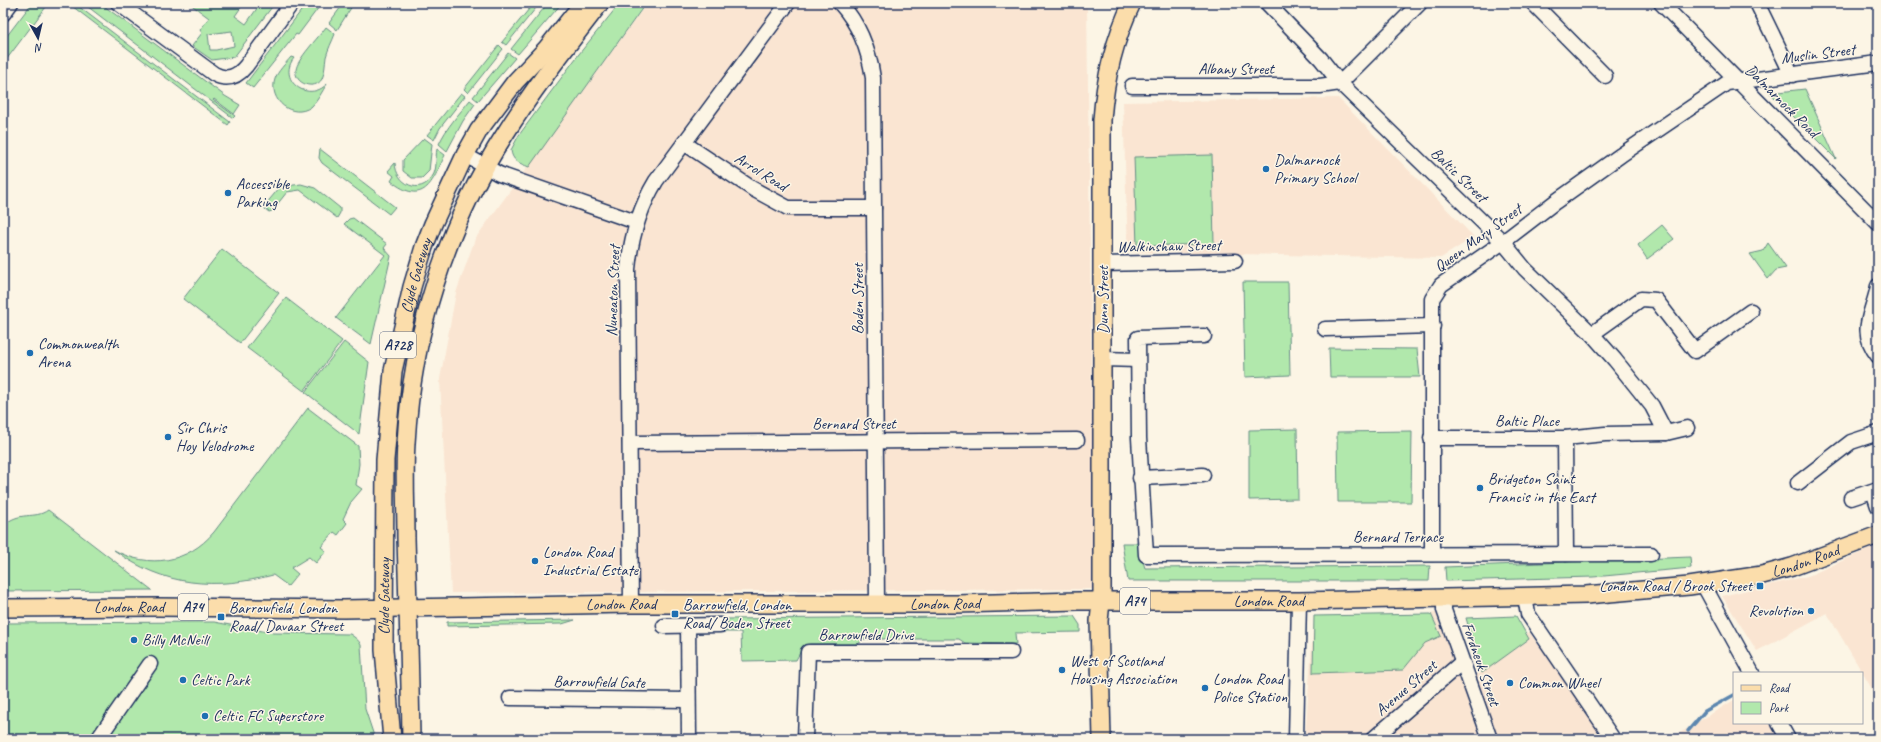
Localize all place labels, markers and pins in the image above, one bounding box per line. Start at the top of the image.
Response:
place label: Dalmarnock Primary School [1274,150,1360,188]
marker: Dalmarnock Primary School [1261,164,1271,174]
place label: Accessible Parking [236,174,291,212]
marker: Accessible Parking [223,188,233,198]
place label: Commonwealth Arena [38,334,120,372]
marker: Commonwealth Arena [25,348,35,358]
place label: Sir Chris Hoy Velodrome [176,418,255,456]
marker: Sir Chris Hoy Velodrome [163,432,173,442]
place label: Bridgeton Saint Francis in the East [1488,469,1597,507]
marker: Bridgeton Saint Francis in the East [1475,483,1485,493]
place label: London Road Industrial Estate [543,542,640,580]
marker: London Road Industrial Estate [530,556,540,566]
place label: London Road / Brook Street [1599,576,1754,596]
marker: London Road / Brook Street [1755,581,1765,591]
place label: Barrowfield, London Road/ Boden Street [683,595,792,633]
place label: Barrowfield, London Road/ Davaar Street [229,598,345,636]
place label: Revolution [1749,601,1804,621]
marker: Revolution [1806,606,1816,616]
marker: Barrowfield, London Road/ Boden Street [670,609,680,619]
marker: Barrowfield, London Road/ Davaar Street [216,612,226,622]
place label: Billy McNeill [142,630,211,650]
marker: Billy McNeill [129,635,139,645]
place label: West of Scotland Housing Association [1070,651,1178,689]
marker: West of Scotland Housing Association [1057,665,1067,675]
place label: London Road Police Station [1213,669,1288,707]
place label: Celtic Park [191,670,251,690]
place label: Common Wheel [1518,673,1602,693]
marker: Celtic Park [178,675,188,685]
marker: Common Wheel [1505,678,1515,688]
marker: London Road Police Station [1200,683,1210,693]
place label: Celtic FC Superstore [213,706,325,726]
marker: Celtic FC Superstore [200,711,210,721]

